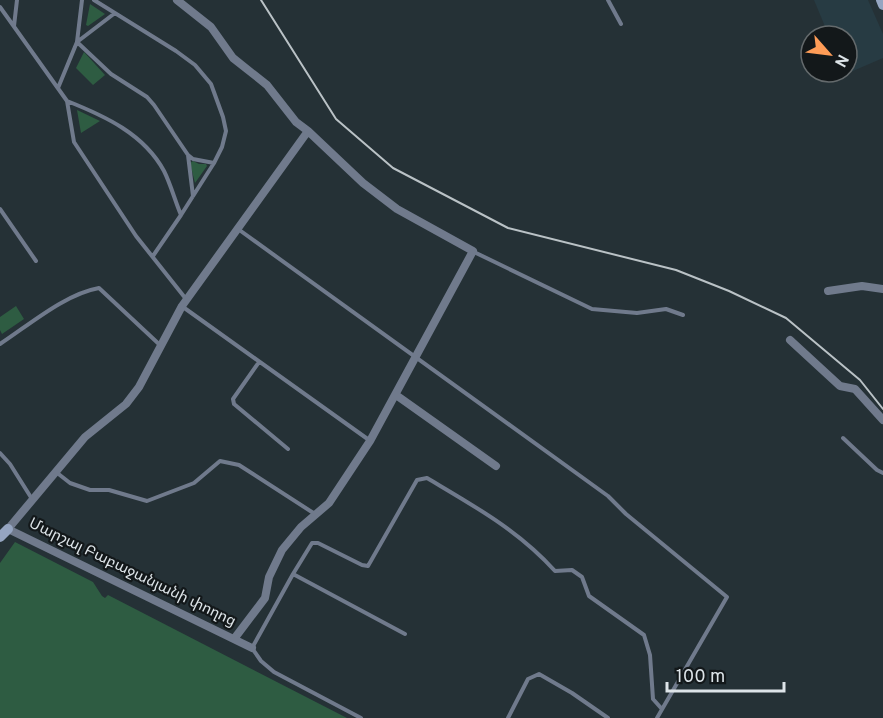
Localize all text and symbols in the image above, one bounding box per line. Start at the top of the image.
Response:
north arrow [799,24,859,84]
text: N [829,50,852,70]
street label: Մարշալ Բաբաջանյանի փողոց [25,514,239,632]
scale bar [667,655,784,693]
text: 100 m [676,666,725,689]

